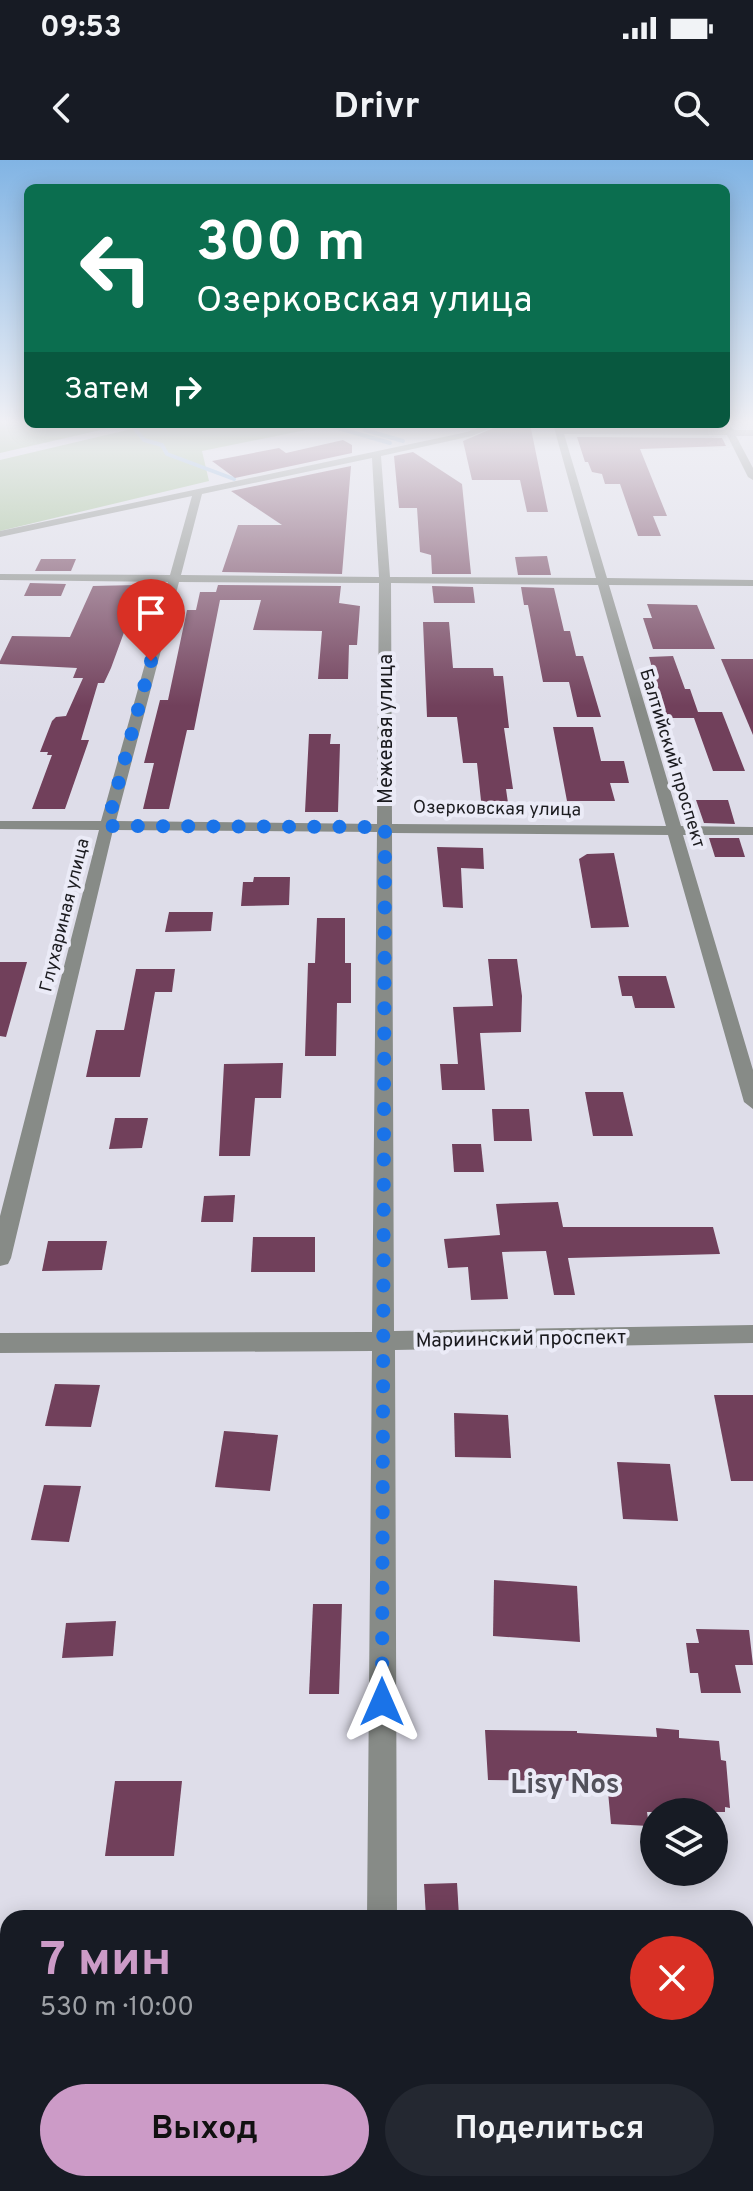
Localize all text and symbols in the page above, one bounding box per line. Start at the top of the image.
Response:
text: 09:53 [40,10,122,47]
text: Drivr [334,85,419,131]
icon: back [40,86,84,130]
icon: search [669,86,713,130]
text: 300 m [196,210,366,280]
icon: left [64,216,168,320]
text: Озерковская улица [196,279,532,325]
icon: right [165,368,209,412]
text: Затем [64,372,149,409]
pin [117,579,185,661]
icon: arrive [129,591,173,635]
street label: Межевая улица [374,654,400,804]
street label: Балтийский проспект [633,666,710,851]
street label: Озерковская улица [413,797,581,822]
street label: Глухариная улица [35,836,96,994]
street label: Мариинский проспект [416,1325,627,1355]
position arrow [340,1660,424,1744]
district label: Lisy Nos [510,1768,620,1804]
map controls [640,1798,728,1886]
button: layers [640,1798,728,1886]
text: 7 мин [40,1932,171,1992]
button: close [630,1936,714,2020]
text: 530 m · 10:00 [40,1992,194,2025]
button: Выход [40,2084,369,2176]
button: Поделиться [385,2084,714,2176]

